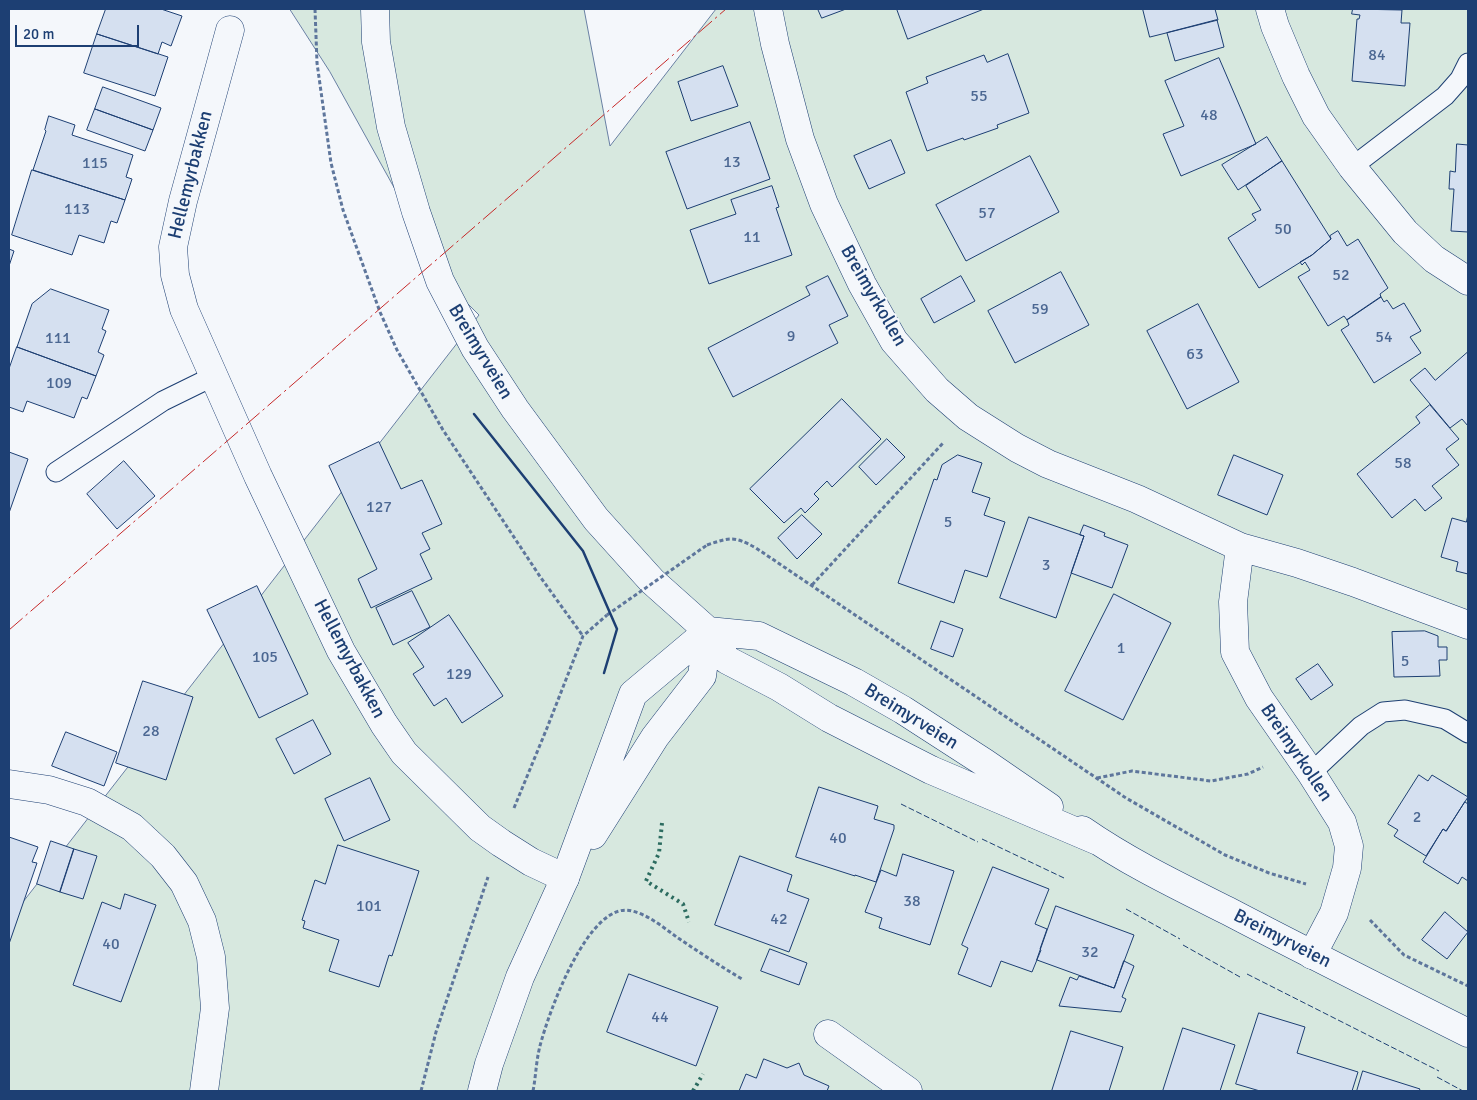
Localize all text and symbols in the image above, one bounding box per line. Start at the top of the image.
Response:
scale bar [18,15,141,47]
text: 20 m [23,25,54,43]
house number: 84 [1368,46,1386,66]
house number: 55 [970,87,988,107]
house number: 48 [1200,106,1218,126]
street label: Hellemyrbakken [164,108,218,242]
house number: 13 [723,153,741,173]
house number: 115 [82,154,108,174]
house number: 113 [64,200,90,220]
house number: 57 [978,204,996,224]
house number: 50 [1274,220,1292,240]
house number: 11 [743,228,761,248]
street label: Breimyrkollen [835,241,911,351]
house number: 52 [1332,266,1350,286]
street label: Breimyrveien [443,300,517,404]
house number: 59 [1031,300,1049,320]
house number: 9 [787,327,795,347]
house number: 54 [1375,328,1393,348]
house number: 111 [45,329,71,349]
house number: 63 [1186,345,1204,365]
house number: 109 [46,374,72,394]
house number: 58 [1394,454,1412,474]
house number: 127 [366,498,392,518]
house number: 5 [944,513,952,533]
house number: 3 [1042,556,1050,576]
street label: Hellemyrbakken [308,596,390,722]
house number: 1 [1117,639,1125,659]
house number: 105 [252,648,278,668]
house number: 5 [1401,652,1409,672]
house number: 129 [446,665,472,685]
street label: Breimyrveien [860,679,962,755]
street label: Breimyrkollen [1255,700,1337,806]
house number: 28 [142,722,160,742]
house number: 2 [1413,808,1421,828]
house number: 40 [829,829,847,849]
house number: 38 [903,892,921,912]
house number: 101 [356,897,382,917]
street label: Breimyrveien [1229,905,1335,973]
house number: 42 [770,910,788,930]
house number: 40 [102,935,120,955]
house number: 32 [1081,943,1099,963]
house number: 44 [651,1008,669,1028]

